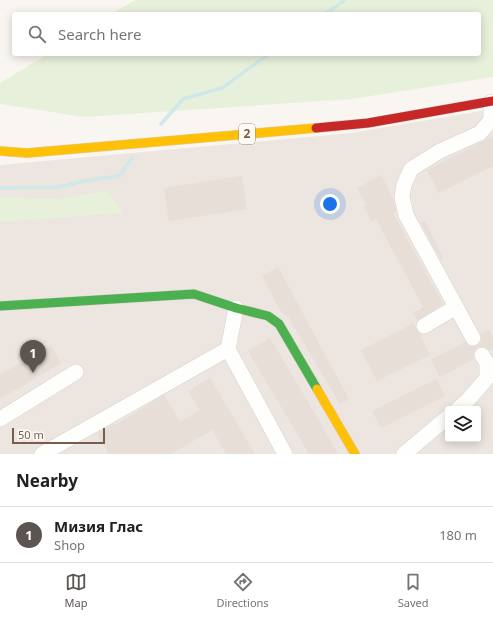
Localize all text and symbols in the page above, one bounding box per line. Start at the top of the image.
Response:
search box [12,12,481,56]
icon: search [26,23,48,45]
text: Search here [58,24,141,44]
road number: 2 [239,124,255,144]
your location [320,194,340,214]
pin: 1 [20,340,46,373]
map controls [445,406,481,442]
button: layers [445,406,481,442]
scale bar [12,426,105,445]
text: 50 m [18,427,44,442]
text: Nearby [16,469,78,492]
text: Мизия Глас [54,516,143,536]
text: 1 [25,526,33,544]
text: 180 m [439,526,477,544]
text: Shop [54,536,85,554]
tab: Map [65,571,87,610]
tab: Directions [216,571,269,610]
tab: Saved [398,571,428,610]

